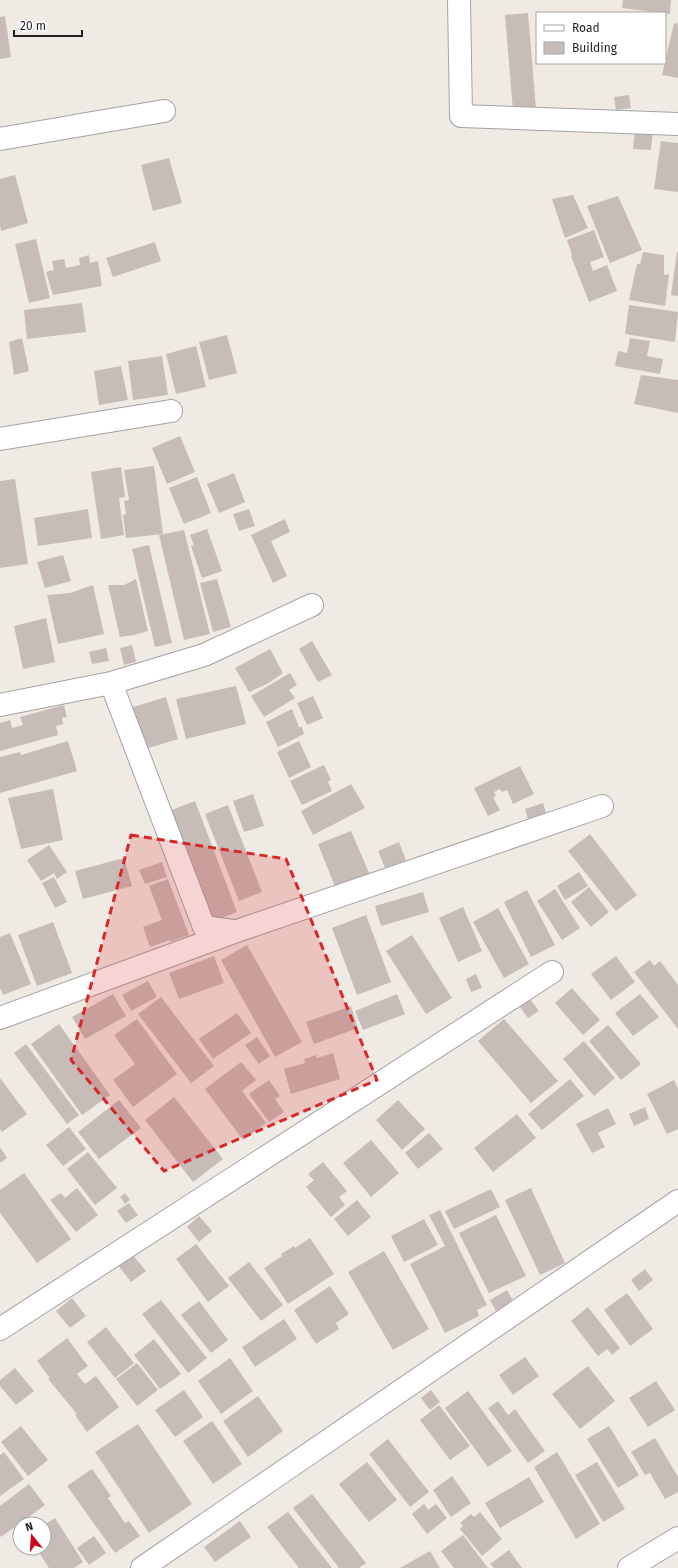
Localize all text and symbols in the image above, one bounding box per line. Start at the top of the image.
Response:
scale bar [14,12,82,38]
legend [536,12,666,64]
text: 20 m [20,19,46,33]
text: Road [572,21,600,35]
text: Building [572,41,618,55]
north arrow [12,1516,52,1556]
text: N [24,1520,35,1534]

